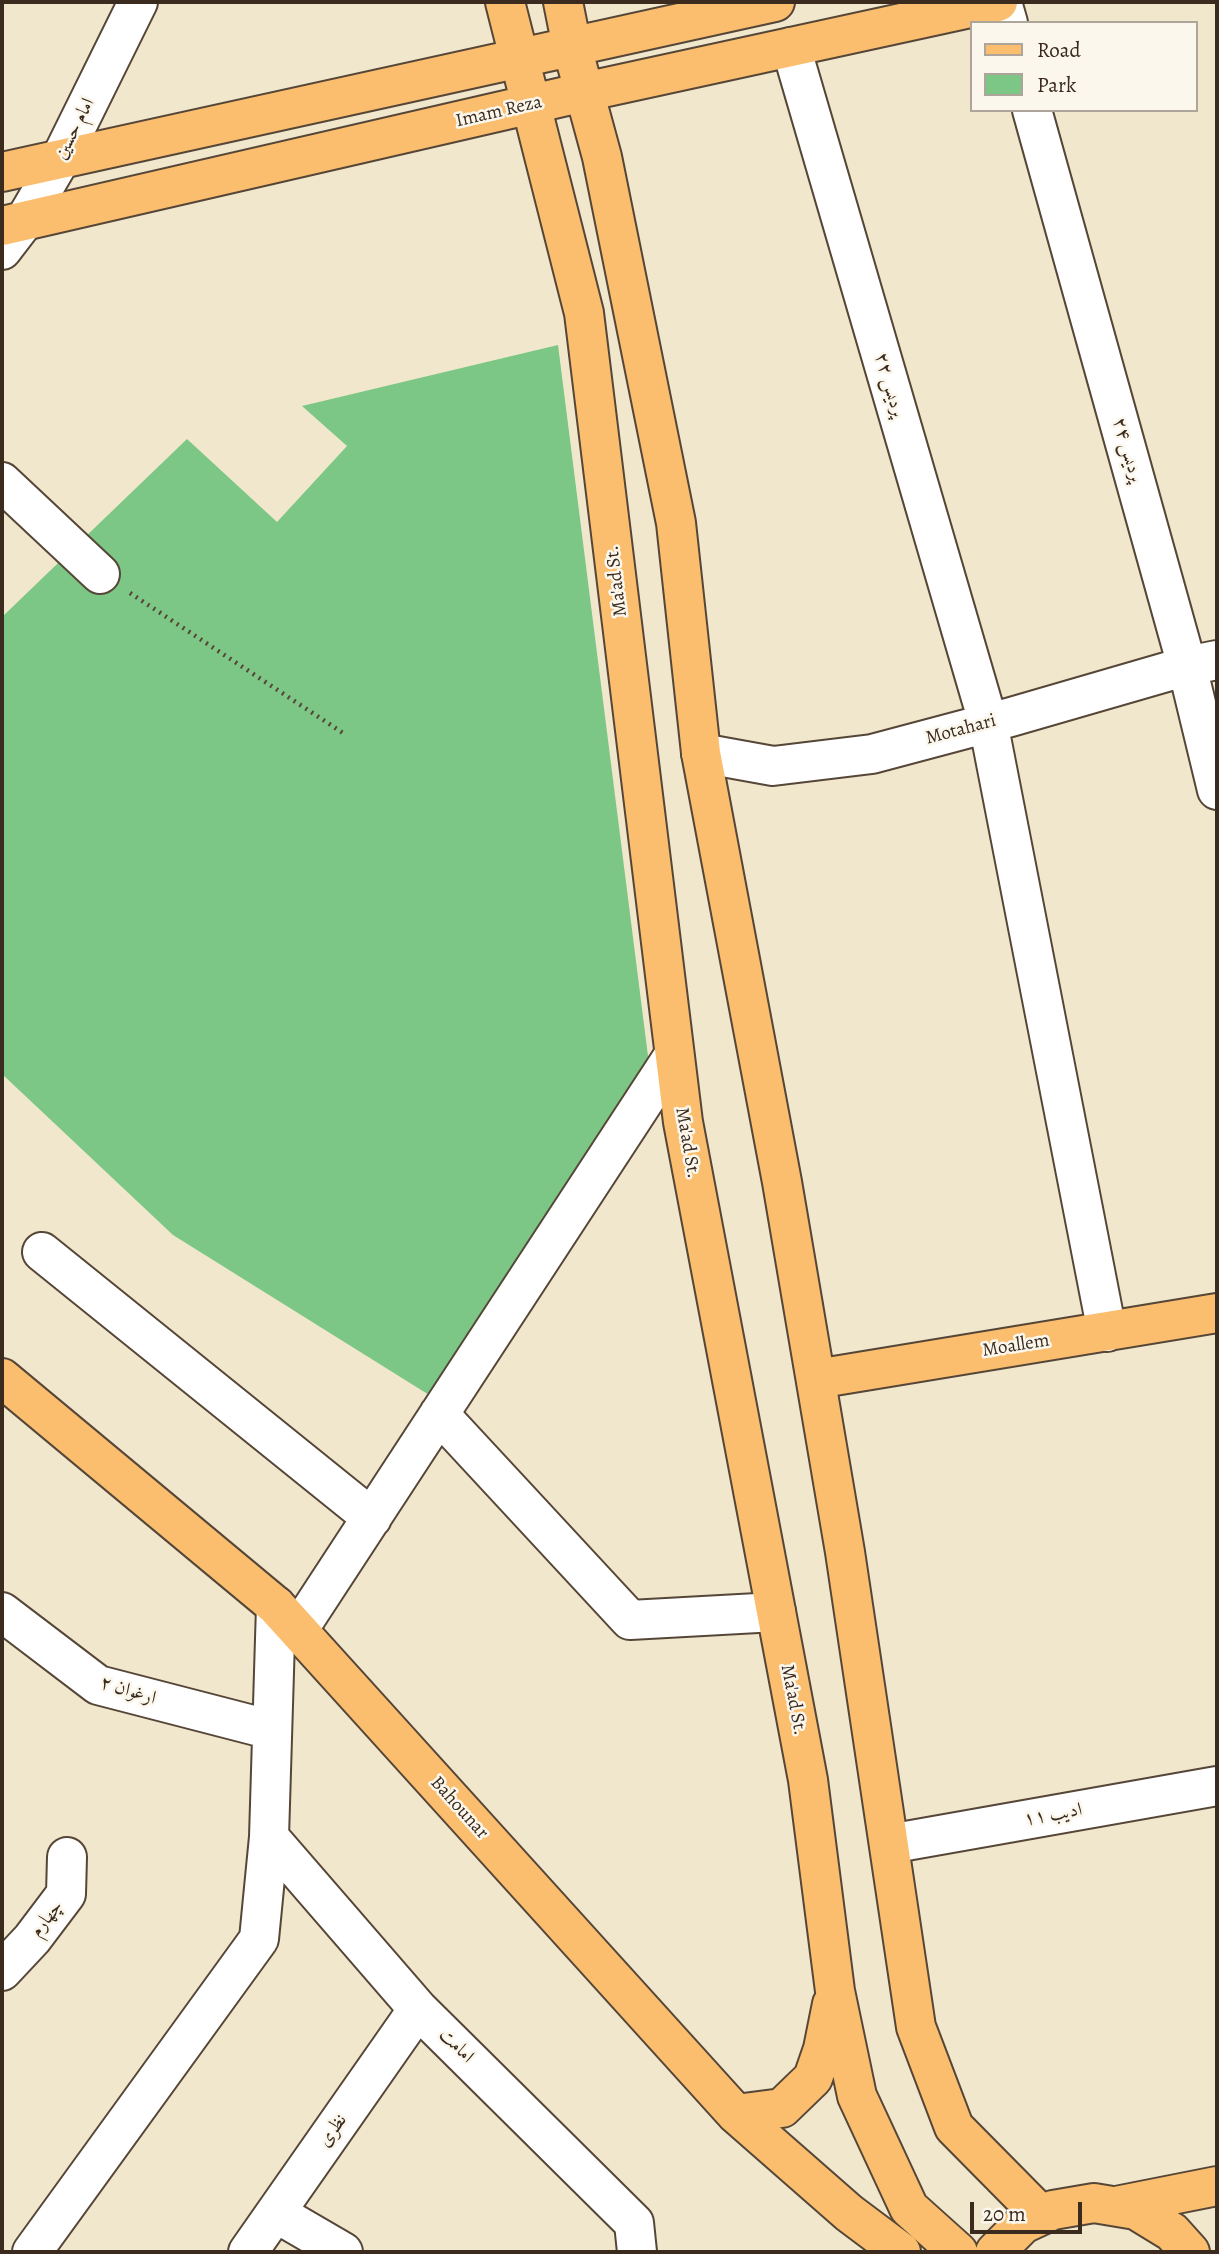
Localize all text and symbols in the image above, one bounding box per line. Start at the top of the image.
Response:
legend [970,21,1198,112]
text: Road [1037,36,1081,64]
text: Park [1037,71,1076,99]
street label: Imam Reza [454,91,544,133]
street label: امام حسین [50,94,100,164]
street label: پردیس ۲۲ [869,350,909,420]
street label: پردیس ۲۴ [1107,415,1147,485]
street label: Ma'ad St. [601,544,633,618]
street label: Motahari [923,710,999,750]
street label: Ma'ad St. [670,1106,704,1180]
street label: Moallem [981,1329,1051,1363]
street label: Ma'ad St. [775,1663,811,1737]
street label: ارغوان ۲ [97,1672,159,1710]
street label: Bahounar [425,1772,493,1844]
street label: ادیب ۱۱ [1022,1799,1084,1831]
street label: چهارم [26,1896,68,1942]
street label: امامت [434,2024,478,2068]
street label: نظری [314,2110,352,2152]
scale bar [974,2188,1086,2232]
text: 20 m [983,2200,1026,2228]

